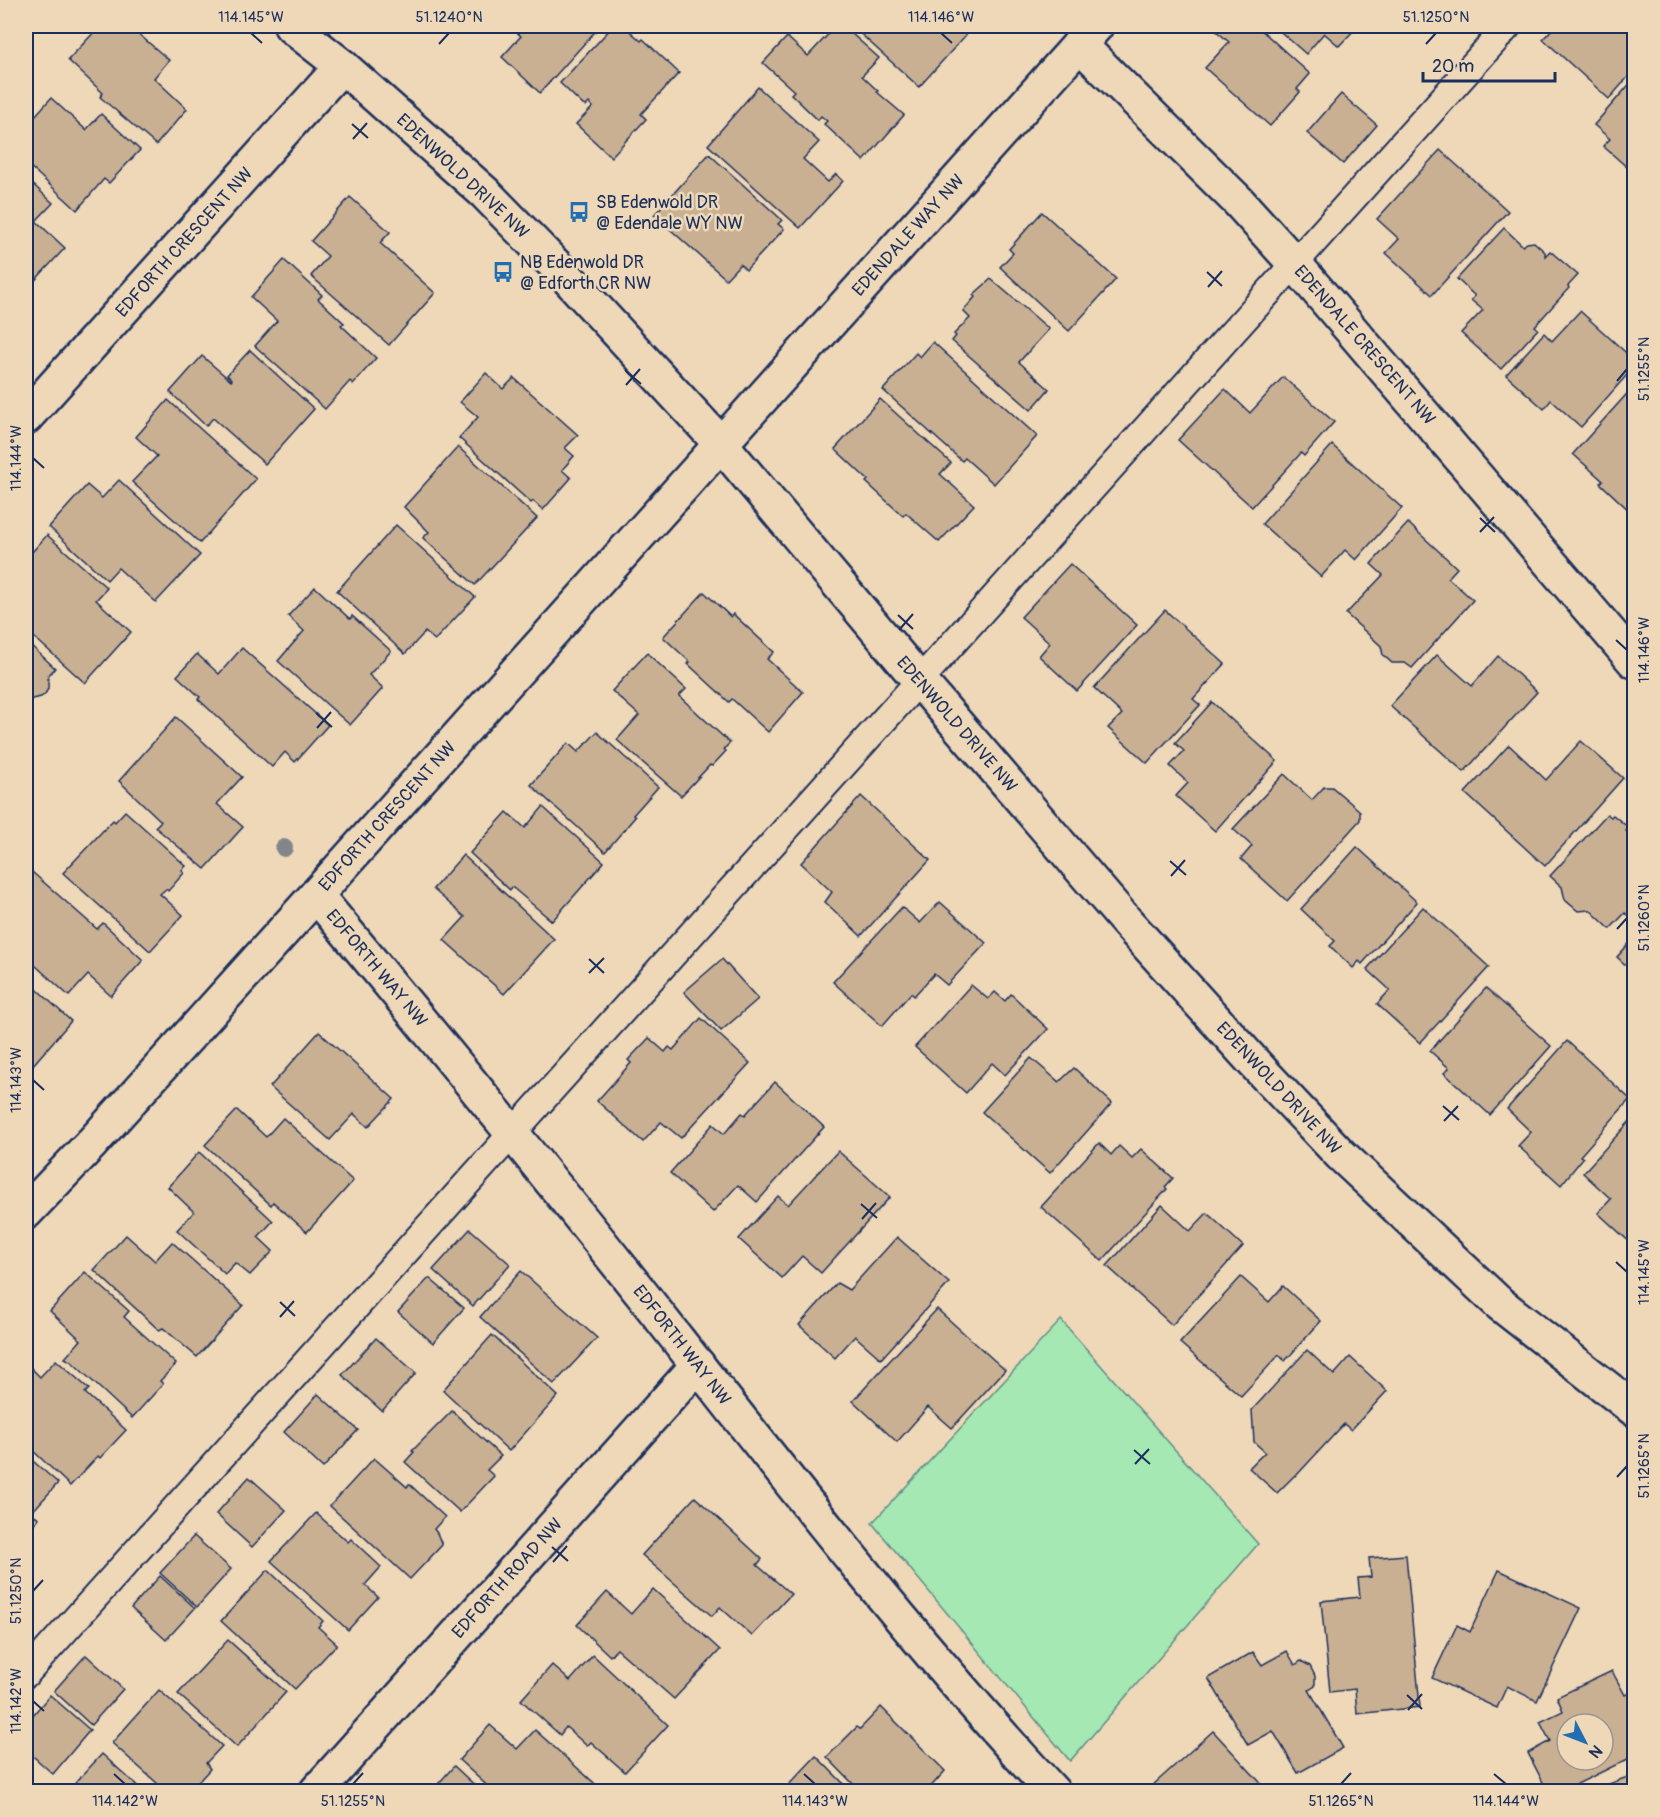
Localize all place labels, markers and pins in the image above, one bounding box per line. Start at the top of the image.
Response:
place label: SB Edenwold DR @ Edendale WY NW [596,191,743,235]
bus stop icon: SB Edenwold DR @ Edendale WY NW [567,200,591,224]
place label: NB Edenwold DR @ Edforth CR NW [520,251,651,295]
bus stop icon: NB Edenwold DR @ Edforth CR NW [491,260,515,284]

